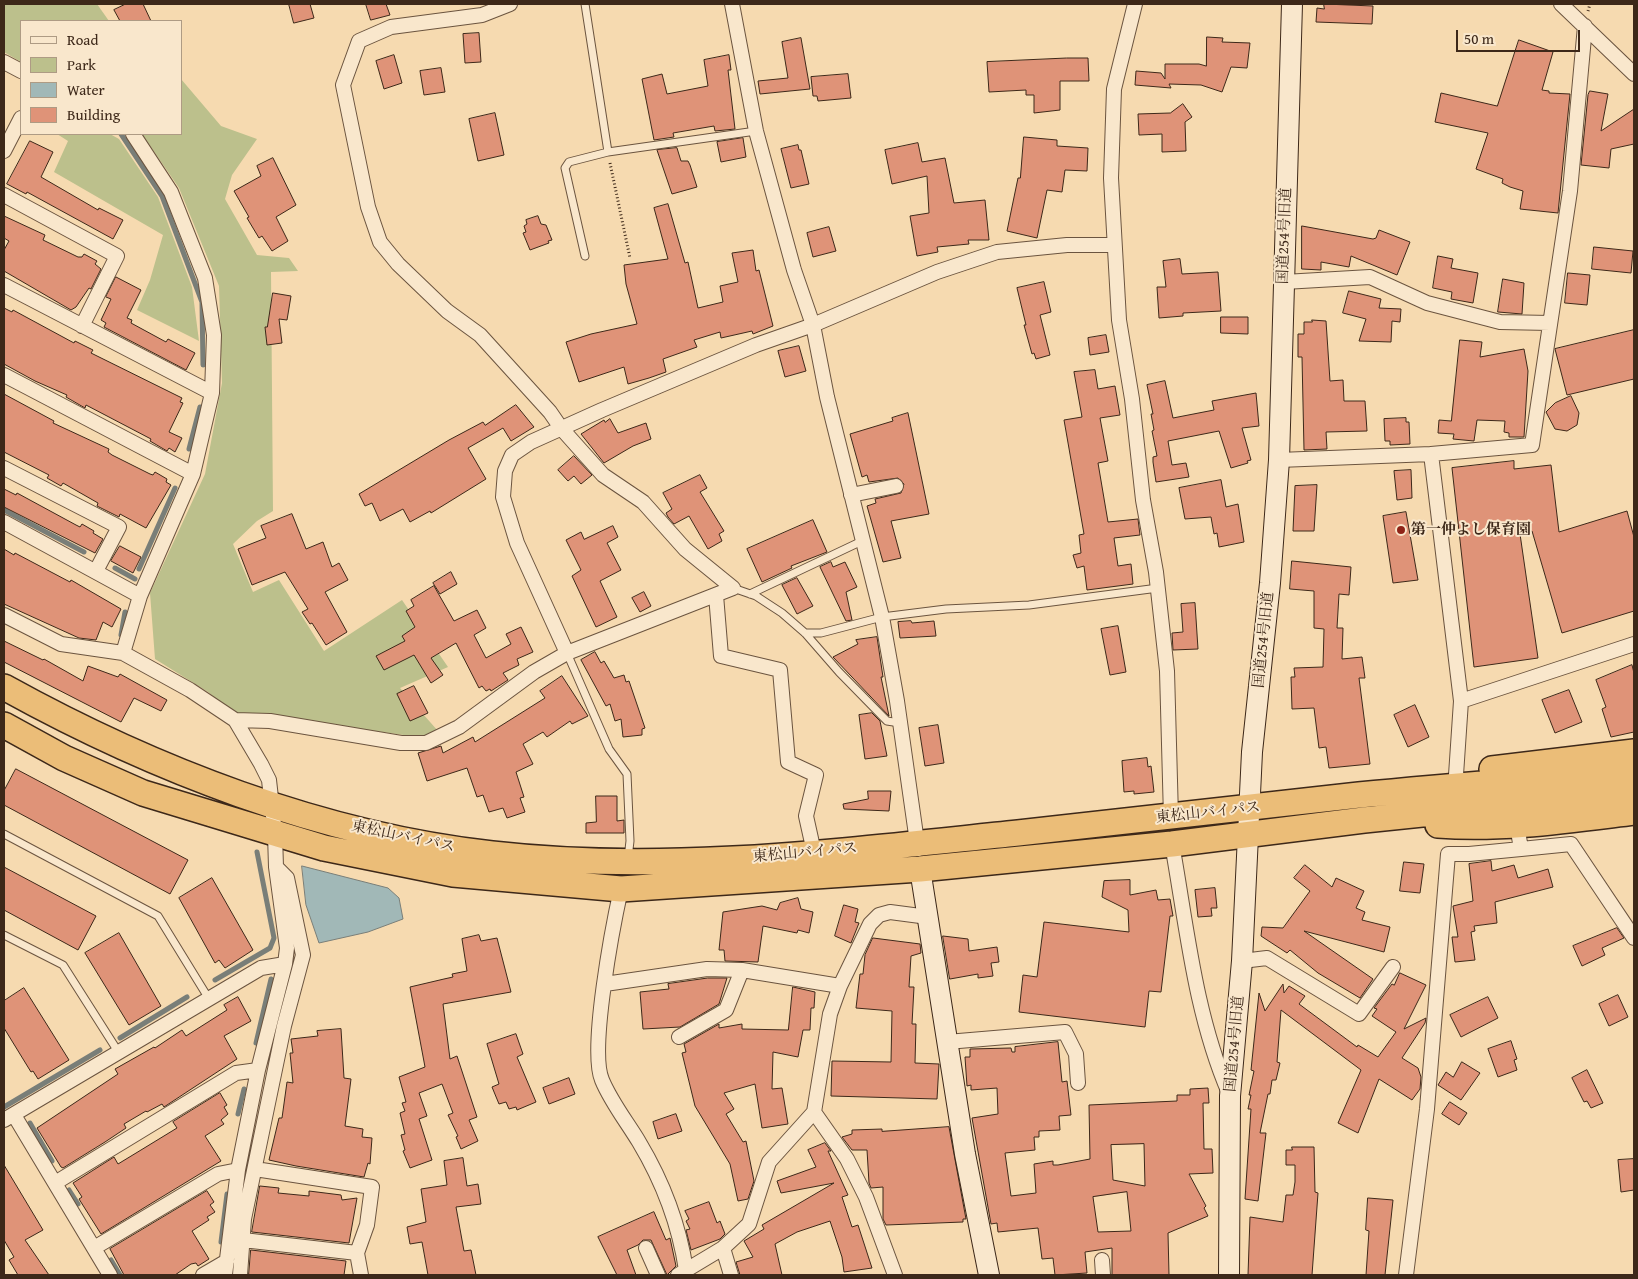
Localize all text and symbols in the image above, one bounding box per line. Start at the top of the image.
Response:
legend [20,20,182,135]
scale bar [1458,20,1582,52]
text: 50 m [1464,28,1494,49]
text: Road [67,29,98,50]
text: Park [67,54,96,75]
text: Water [67,79,105,100]
text: Building [67,104,120,125]
street label: 国道254号旧道 [1274,187,1296,285]
place label: 第一仲よし保育園 [1411,521,1531,539]
marker: 第一仲よし保育園 [1395,524,1407,536]
street label: 国道254号旧道 [1250,591,1278,689]
street label: 東松山バイパス [1155,799,1261,827]
street label: 東松山バイパス [350,817,456,857]
street label: 東松山バイパス [752,839,858,867]
street label: 国道254号旧道 [1222,995,1248,1093]

